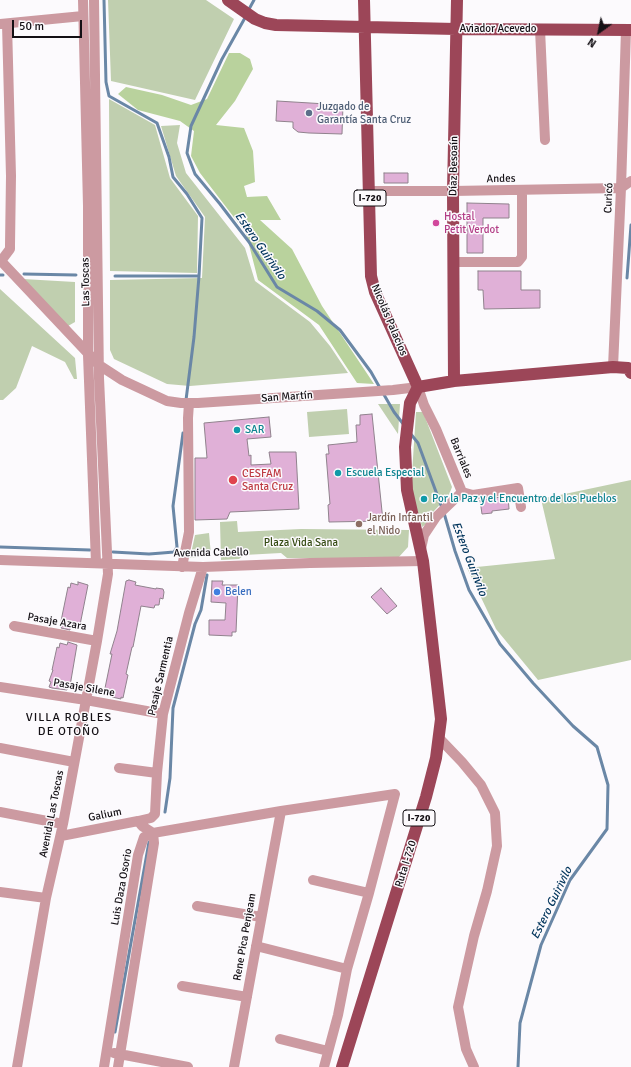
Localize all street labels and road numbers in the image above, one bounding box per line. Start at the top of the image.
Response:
street label: Aviador Acevedo [460,22,536,36]
street label: Díaz Besoaín [447,136,461,196]
street label: Andes [486,172,516,186]
street label: Curicó [602,182,616,214]
road number: I-720 [354,190,386,206]
street label: Las Toscas [79,257,93,307]
street label: Nicolás Palacios [368,282,410,358]
street label: San Martín [261,389,313,405]
street label: Barriales [447,436,475,480]
street label: Avenida Cabello [173,546,249,560]
street label: Pasaje Azara [26,610,88,634]
street label: Pasaje Sarmentia [145,635,177,717]
street label: Pasaje Silene [52,676,116,700]
street label: Avenida Las Toscas [37,769,67,859]
street label: Galium [87,805,123,825]
road number: I-720 [403,810,435,826]
street label: Ruta I-720 [393,839,419,889]
street label: Luis Daza Osorio [109,848,135,926]
street label: Rene Pica Penjeam [231,892,259,982]

